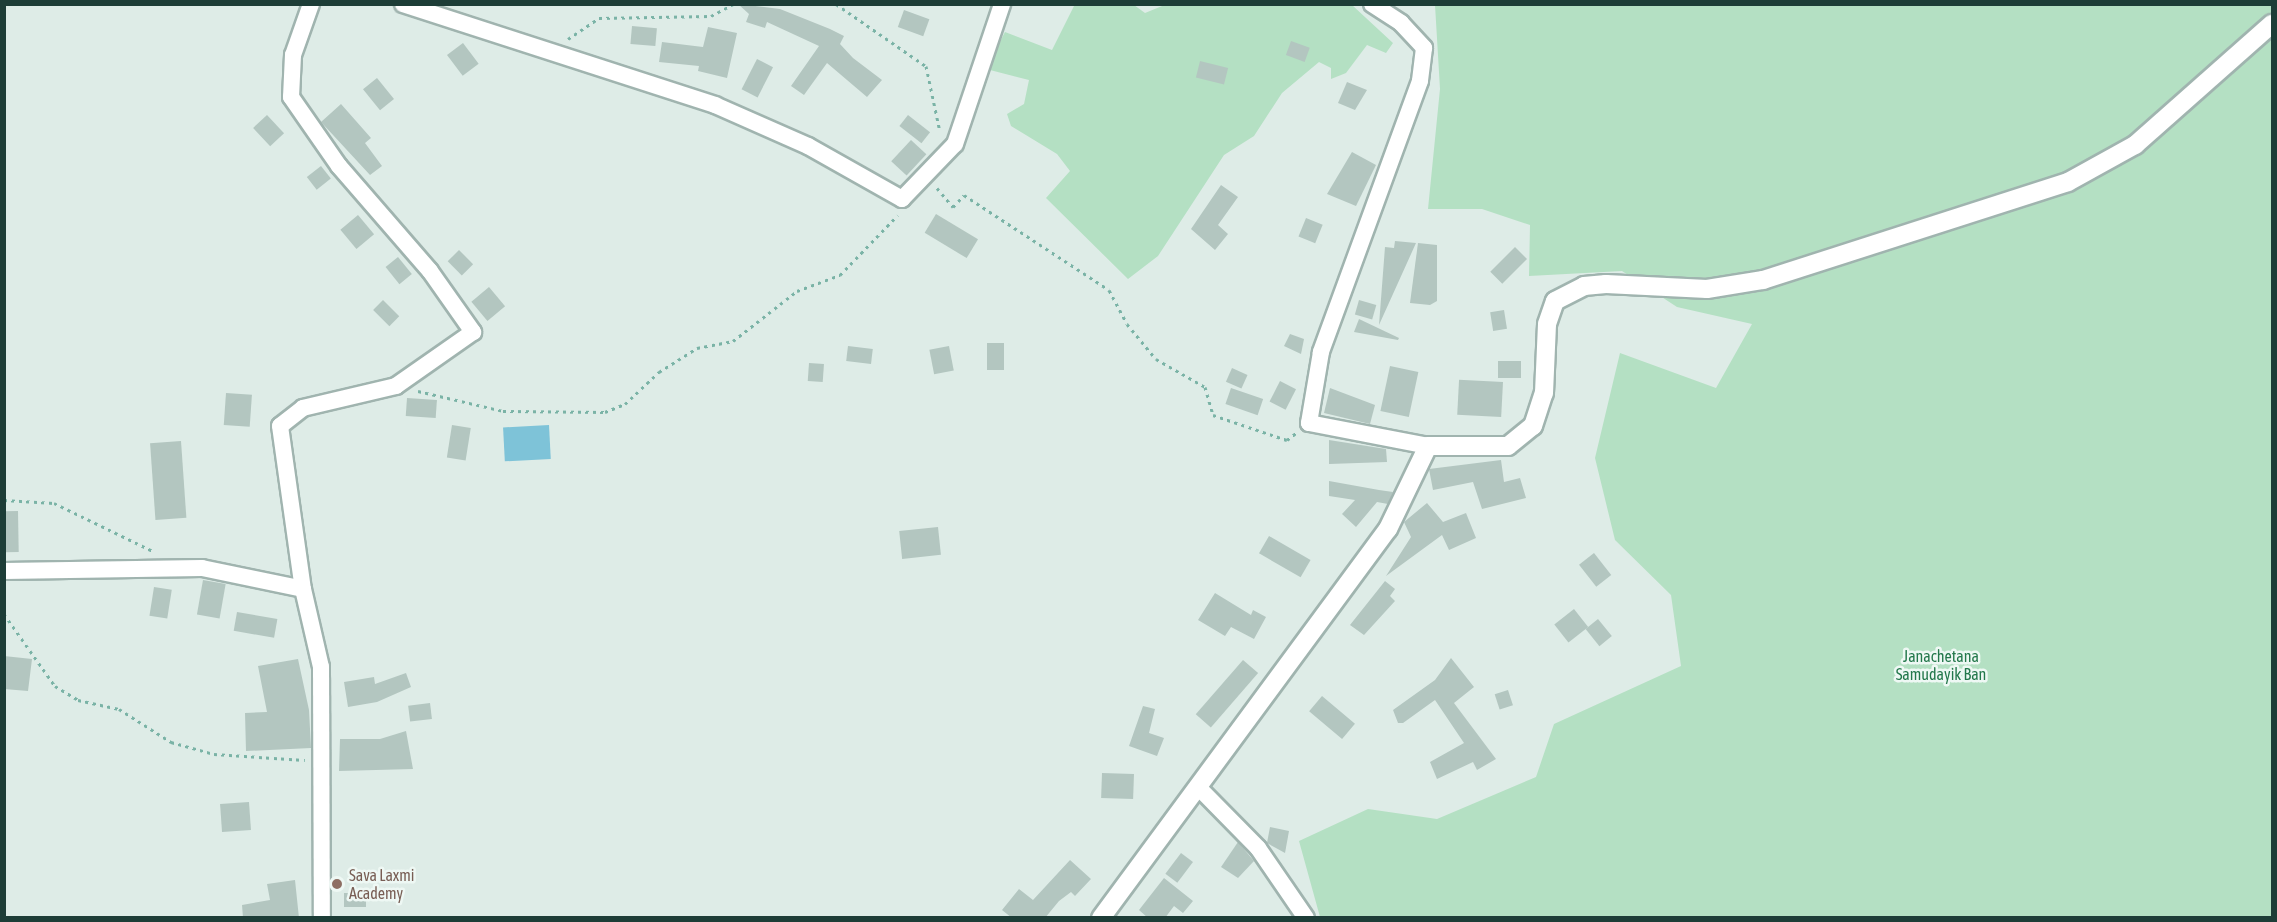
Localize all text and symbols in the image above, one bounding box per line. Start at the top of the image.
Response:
park label: Janachetana Samudayik Ban [1896,646,1986,684]
place label: Sava Laxmi Academy [349,865,415,903]
marker: Sava Laxmi Academy [330,877,344,891]

